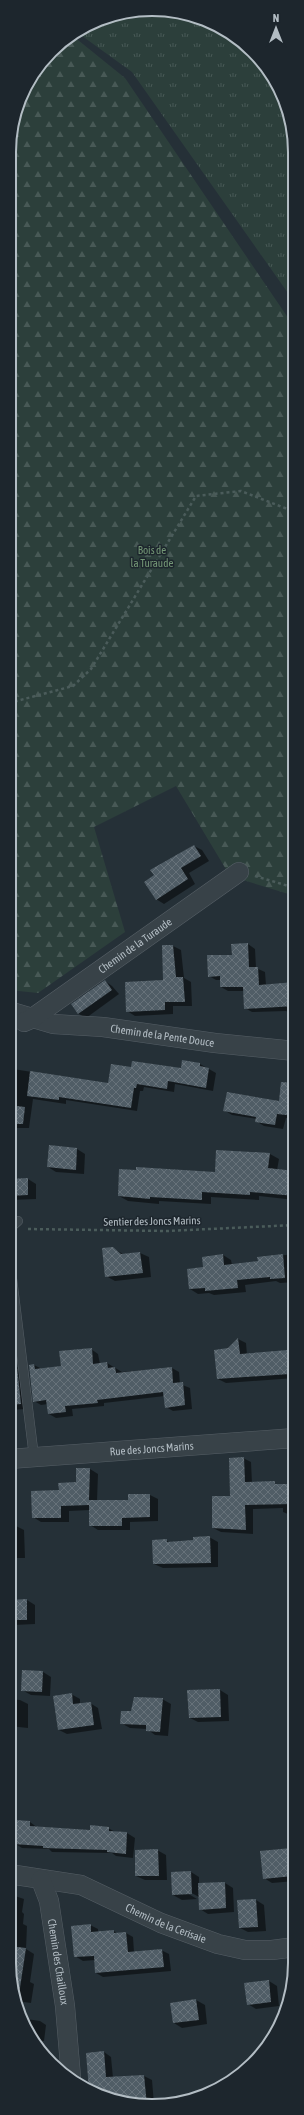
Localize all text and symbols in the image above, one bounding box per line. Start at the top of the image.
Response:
north arrow [256,8,296,48]
text: N [273,12,279,24]
park label: Bois de la Turaude [131,544,173,569]
street label: Chemin de la Turaude [96,915,174,976]
street label: Chemin de la Pente Douce [110,1022,215,1049]
street label: Sentier des Joncs Marins [103,1214,201,1228]
street label: Rue des Joncs Marins [109,1439,194,1458]
street label: Chemin de la Cerisaie [124,1901,208,1945]
street label: Chemin des Chailloux [46,1918,71,2006]

